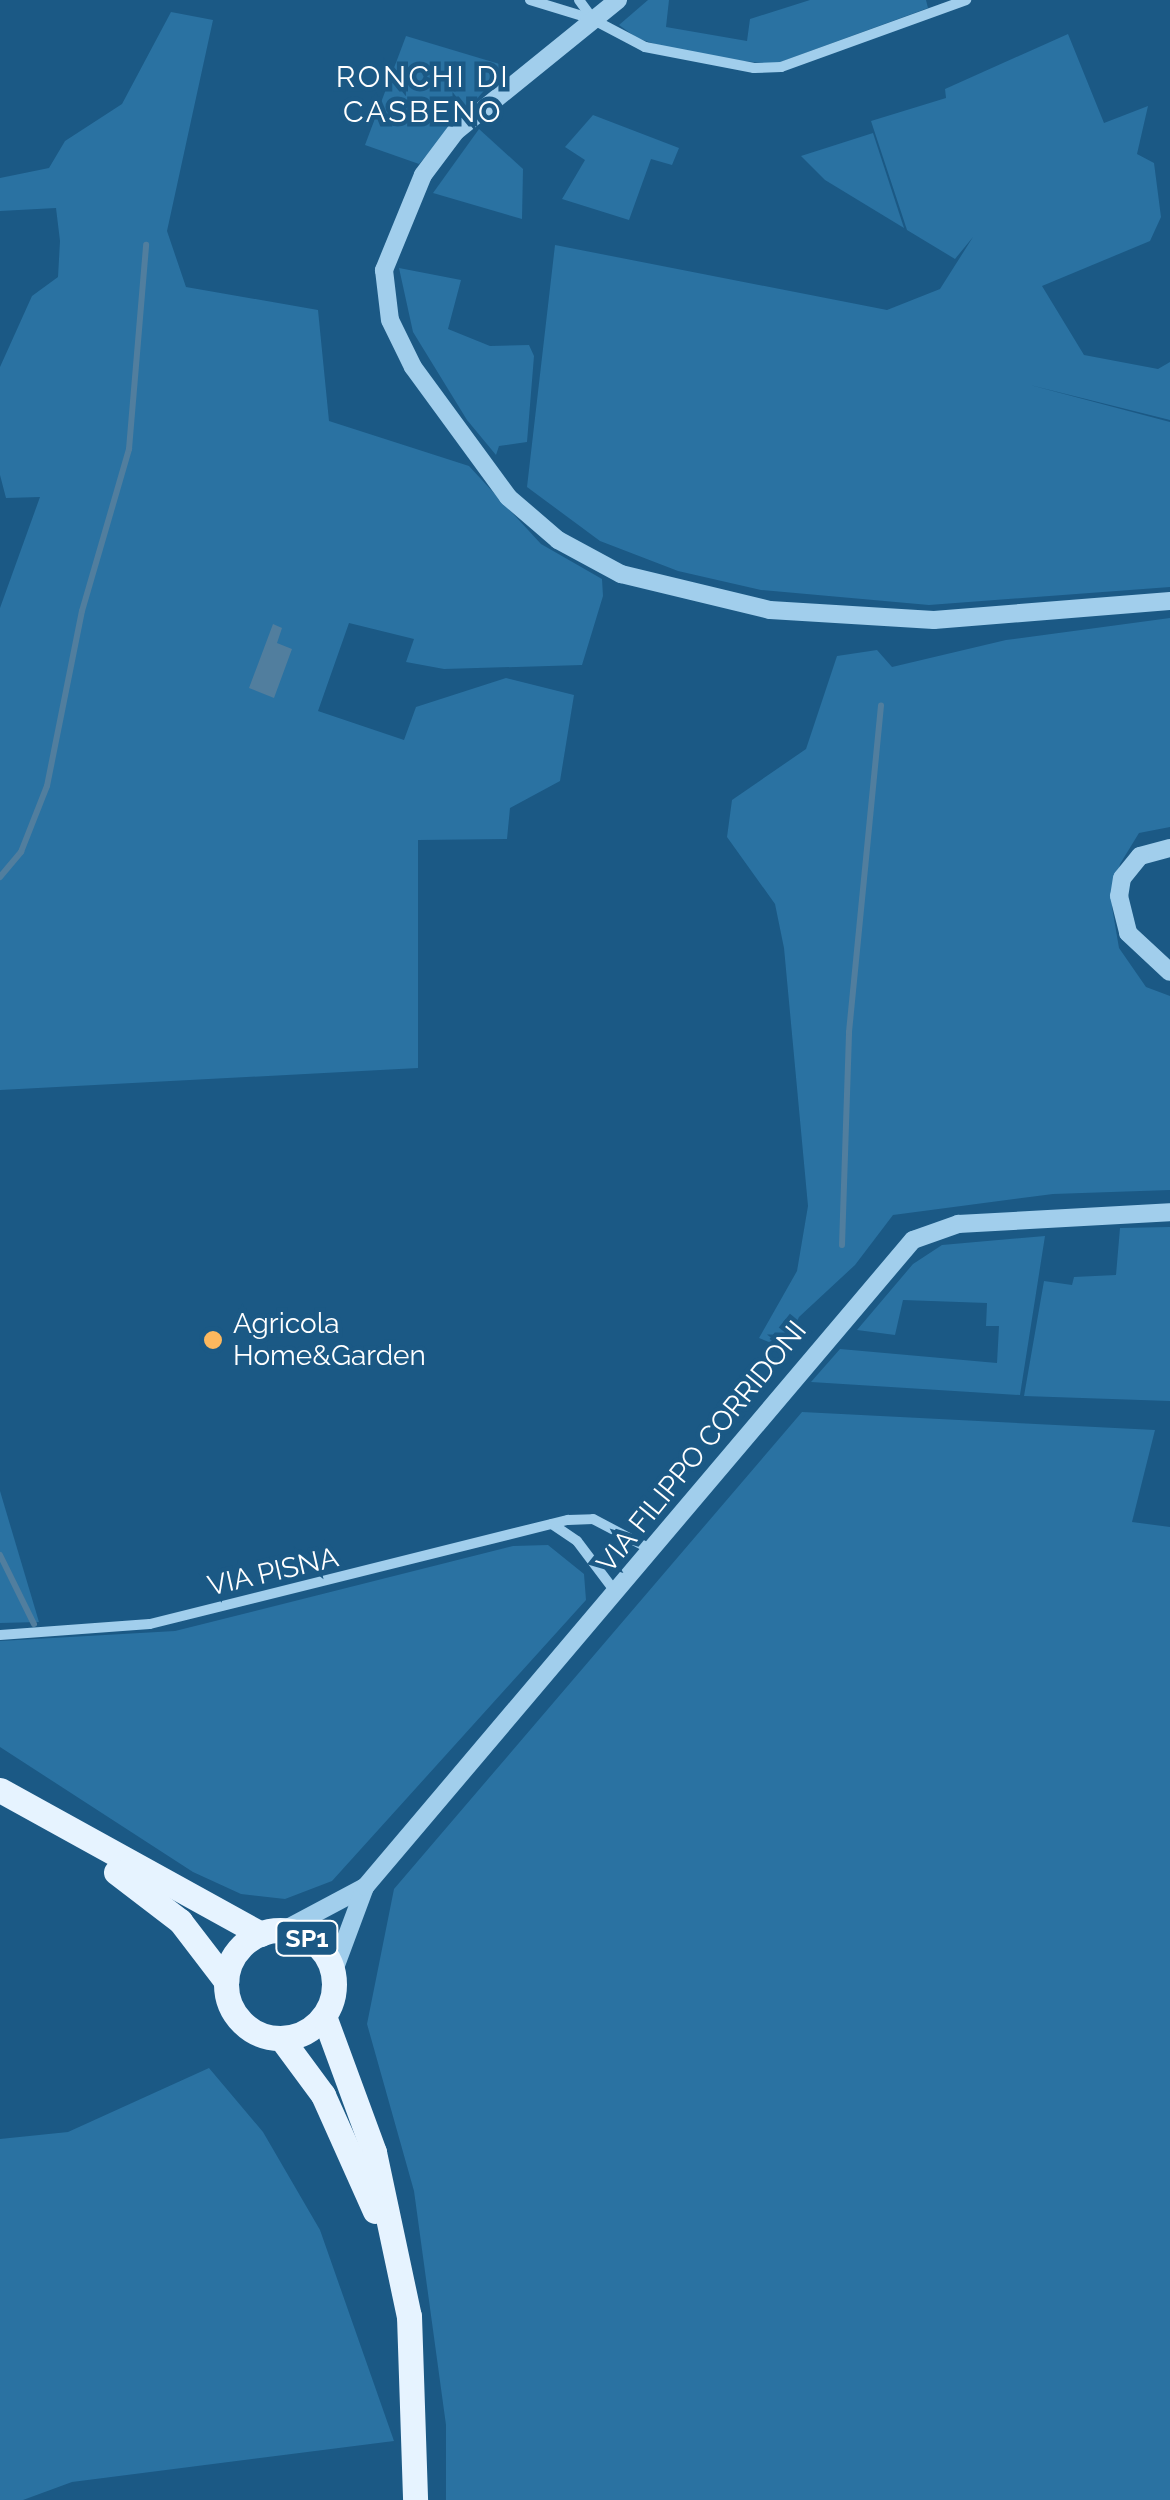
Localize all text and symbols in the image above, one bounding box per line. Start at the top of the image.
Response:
district label: RONCHI DI CASBENO [336,59,510,130]
place label: Agricola Home&Garden [233,1307,426,1373]
street label: VIA FILIPPO CORRIDONI [590,1314,814,1580]
marker: Agricola Home&Garden [202,1329,224,1351]
street label: VIA PISNA [204,1541,342,1603]
road number: SP1 [274,1918,340,1958]

